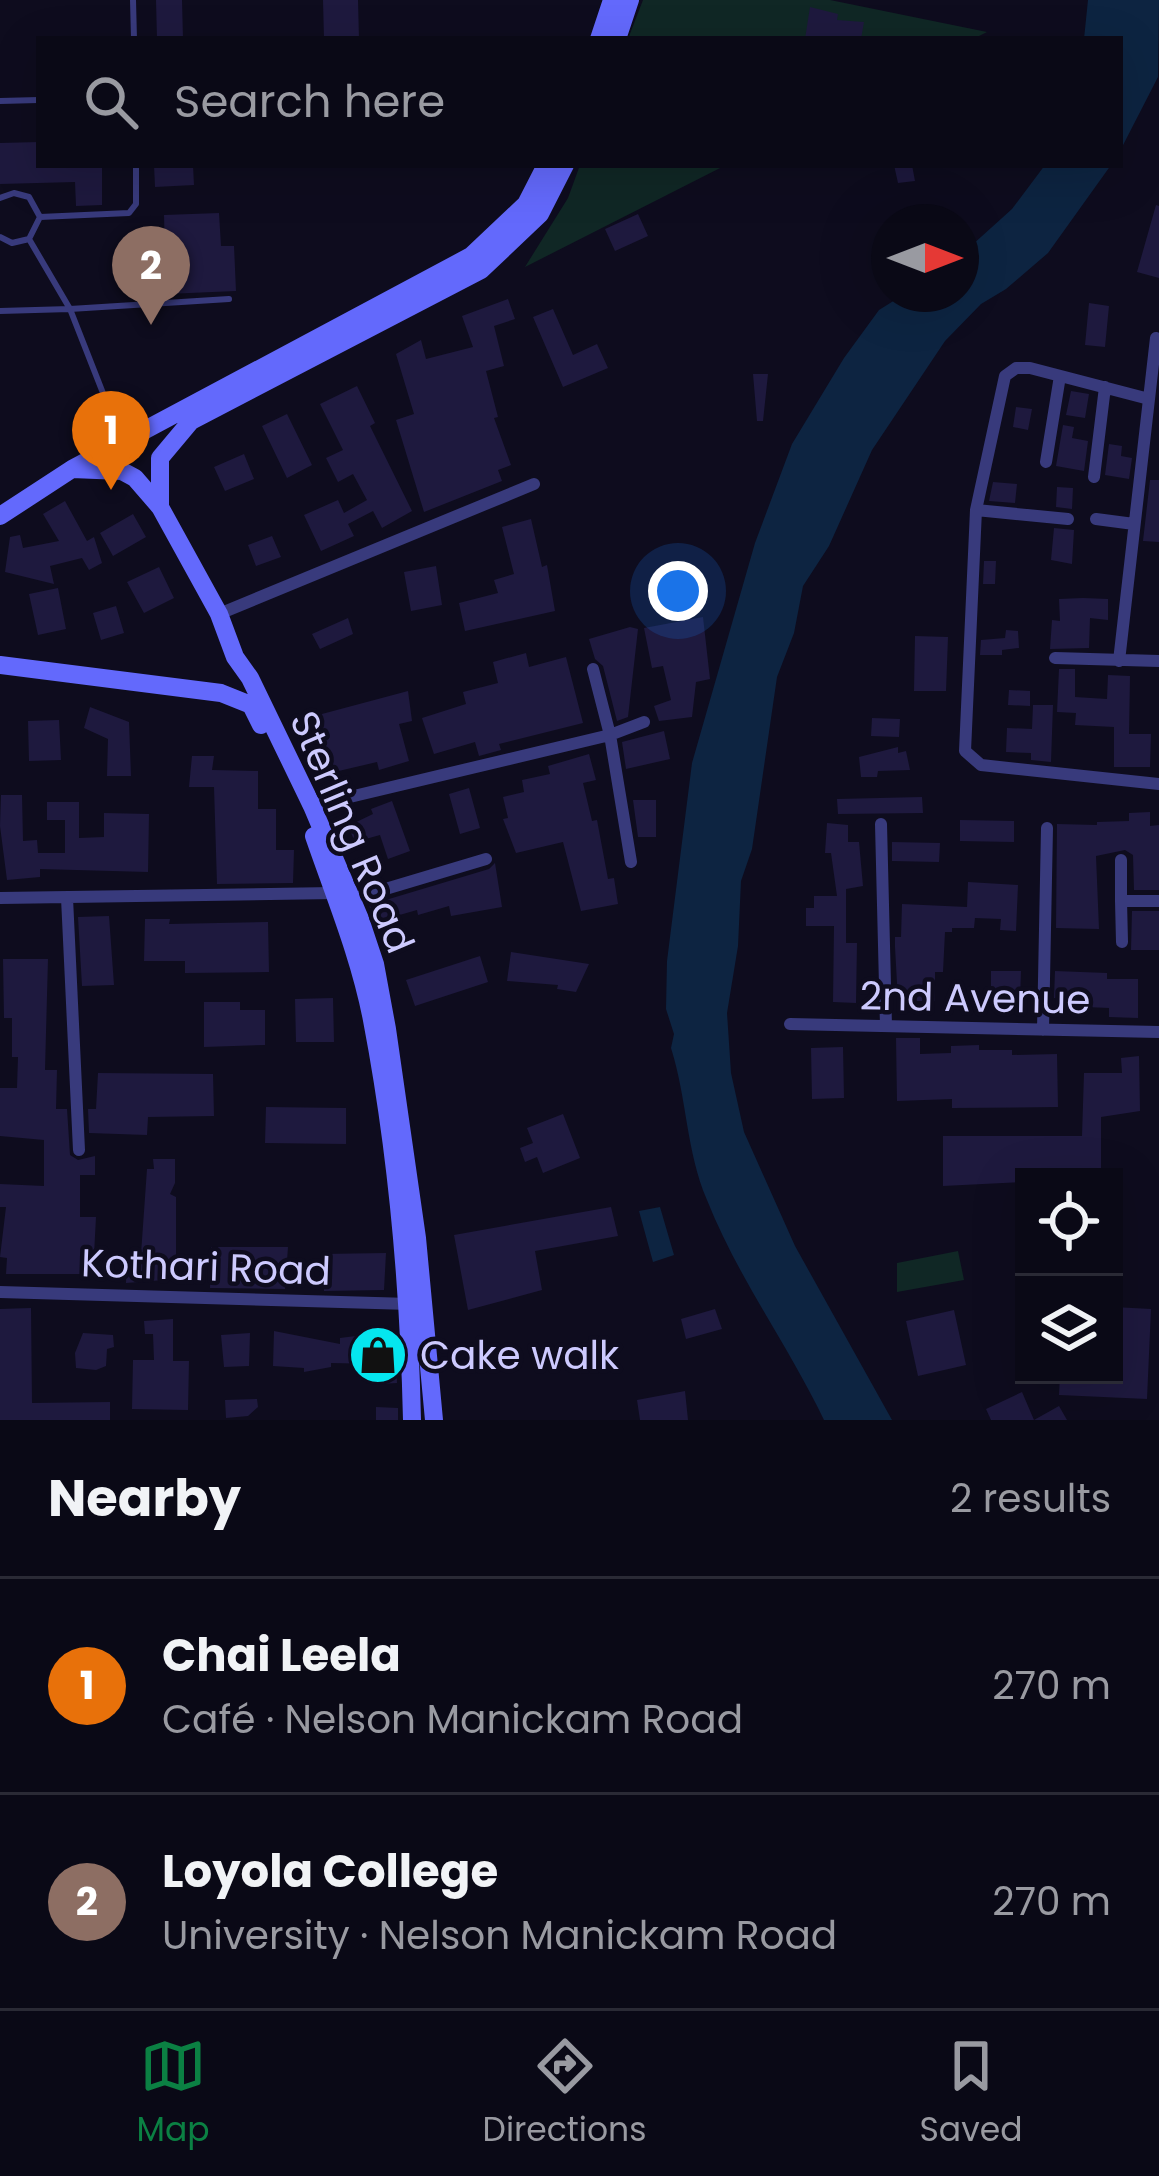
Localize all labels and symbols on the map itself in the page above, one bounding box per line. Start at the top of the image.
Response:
north arrow [871,204,979,312]
pin: 2 [112,226,190,325]
pin: 1 [72,391,150,490]
your location [648,561,708,621]
street label: Sterling Road [276,702,428,962]
street label: 2nd Avenue [859,968,1091,1028]
street label: Kothari Road [80,1235,332,1299]
shop icon: Cake walk [347,1324,409,1386]
place label: Cake walk [420,1328,619,1383]

